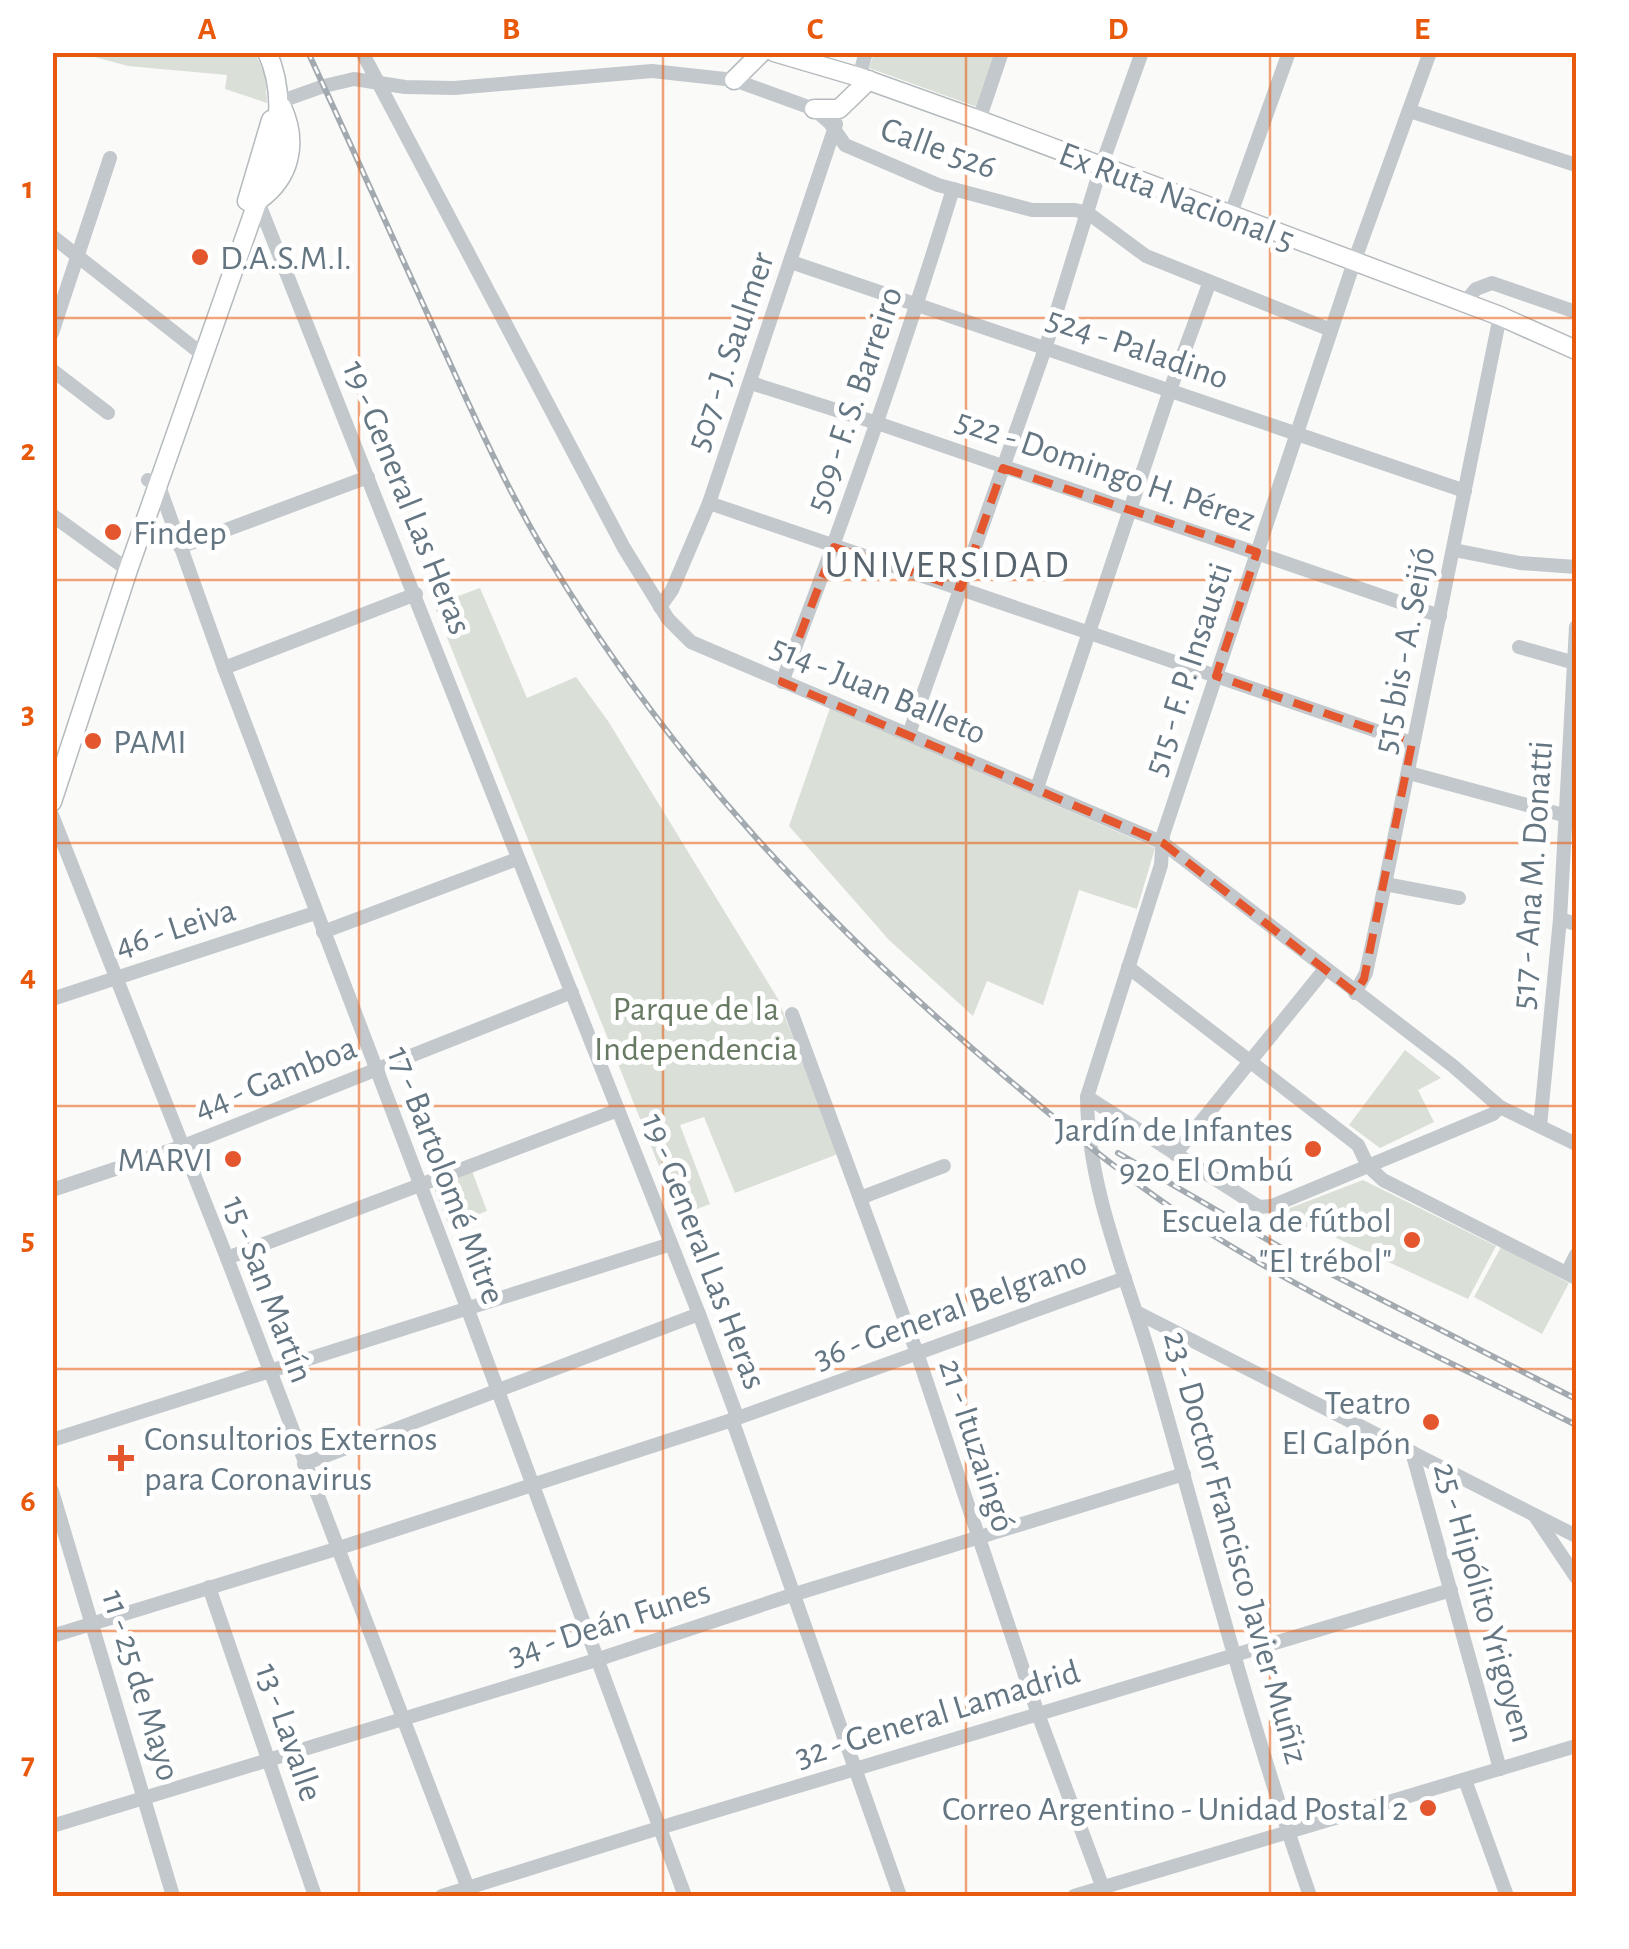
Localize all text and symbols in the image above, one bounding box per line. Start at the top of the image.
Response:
text: A [197,13,217,45]
text: B [502,13,520,45]
text: C [807,13,824,45]
text: D [1108,13,1129,45]
text: E [1414,13,1430,45]
street label: Calle 526 [876,111,1001,185]
street label: Ex Ruta Nacional 5 [1054,136,1299,258]
text: 1 [22,172,34,204]
place label: D.A.S.M.I. [220,241,352,276]
marker: D.A.S.M.I. [189,246,211,268]
street label: 507 - J. Saulmer [680,247,781,455]
street label: 509 - F. S. Barreiro [800,282,909,517]
street label: 524 - Paladino [1042,301,1233,396]
street label: 19 - General Las Heras [336,356,478,639]
street label: 522 - Domingo H. Pérez [951,403,1260,538]
text: 2 [20,434,36,466]
place label: Findep [133,516,227,551]
marker: Findep [102,521,124,543]
street label: 515 bis - A. Seijó [1367,544,1442,757]
district label: UNIVERSIDAD [825,547,1071,585]
street label: 515 - F. P. Insausti [1138,559,1239,780]
street label: 514 - Juan Balleto [766,629,991,751]
text: 3 [21,697,35,729]
place label: PAMI [113,725,187,760]
marker: PAMI [82,730,104,752]
street label: 517 - Ana M. Donatti [1506,740,1559,1011]
street label: 46 - Leiva [111,893,240,964]
text: 4 [20,960,36,992]
park label: Parque de la Independencia [594,992,798,1067]
street label: 44 - Gamboa [189,1030,362,1127]
street label: 17 - Bartolomé Mitre [380,1042,511,1309]
street label: 19 - General Las Heras [635,1109,772,1394]
place label: Jardín de Infantes 920 El Ombú [1055,1113,1293,1188]
marker: Jardín de Infantes 920 El Ombú [1302,1138,1324,1160]
place label: MARVI [117,1143,213,1178]
marker: MARVI [222,1148,244,1170]
street label: 15 - San Martín [216,1192,319,1388]
place label: Escuela de fútbol "El trébol" [1161,1204,1392,1279]
text: 5 [21,1223,35,1255]
marker: Escuela de fútbol "El trébol" [1401,1229,1423,1251]
street label: 36 - General Belgrano [809,1245,1092,1376]
street label: 23 - Doctor Francisco Javier Muñiz [1157,1327,1314,1768]
street label: 21 - Ituzaingó [932,1355,1021,1536]
place label: Teatro El Galpón [1282,1386,1411,1461]
marker: Teatro El Galpón [1420,1411,1442,1433]
place label: Consultorios Externos para Coronavirus [144,1422,437,1497]
marker: Consultorios Externos para Coronavirus [108,1445,134,1471]
street label: 25 - Hipólito Yrigoyen [1427,1458,1540,1746]
text: 6 [20,1485,36,1517]
street label: 34 - Deán Funes [504,1574,715,1673]
street label: 11 - 25 de Mayo [95,1586,186,1785]
street label: 32 - General Lamadrid [791,1655,1084,1774]
street label: 13 - Lavalle [249,1659,328,1806]
text: 7 [21,1748,35,1780]
place label: Correo Argentino - Unidad Postal 2 [942,1792,1408,1827]
marker: Correo Argentino - Unidad Postal 2 [1417,1797,1439,1819]

